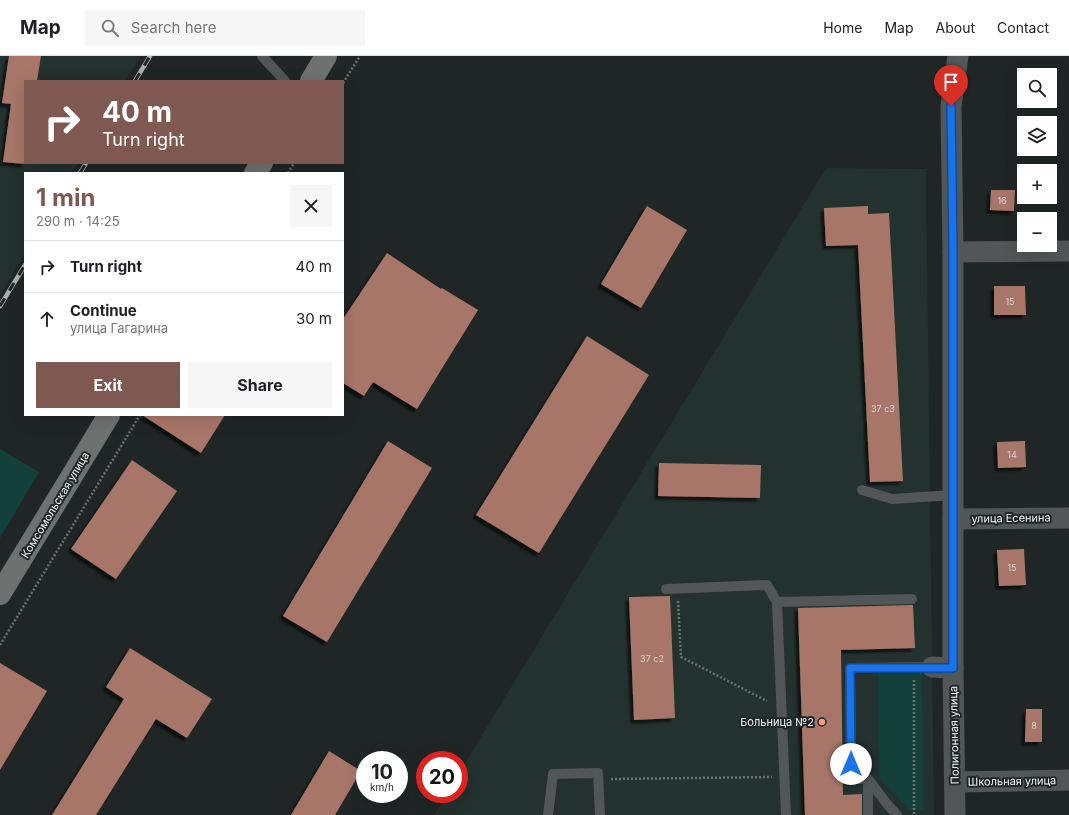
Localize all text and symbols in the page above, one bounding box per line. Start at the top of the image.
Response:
search box [85,10,365,46]
text: Map [20,16,61,39]
icon: search [99,17,121,39]
text: Search here [131,18,216,37]
text: Home [823,19,862,36]
text: Map [884,19,914,36]
text: About [936,19,975,36]
text: Contact [997,19,1049,36]
pin [934,65,968,106]
map controls [1017,68,1057,252]
button: search [1017,68,1057,108]
icon: arrive [940,71,962,93]
text: 40 m [102,95,172,129]
icon: right [36,96,88,148]
button: layers [1017,116,1057,156]
text: Turn right [102,129,185,150]
button: + [1017,164,1057,204]
text: 1 min [36,183,95,212]
button: close [290,185,332,227]
house number: 16 [997,195,1007,206]
button: − [1017,212,1057,252]
text: 290 m · 14:25 [36,213,120,229]
icon: right [36,256,58,278]
text: Turn right [70,257,142,276]
text: 40 m [295,257,332,276]
house number: 15 [1005,296,1015,307]
text: Continue [70,301,137,320]
icon: ahead [36,308,58,330]
text: 30 m [296,309,332,328]
text: улица Гагарина [70,320,168,336]
button: Exit [36,362,180,408]
button: Share [188,362,332,408]
house number: 37 с3 [871,403,895,414]
street label: Комсомольская улица [18,449,92,561]
house number: 14 [1007,449,1017,460]
street label: улица Есенина [971,510,1051,526]
house number: 15 [1007,562,1017,573]
house number: 37 с2 [640,653,664,664]
street label: Полигонная улица [946,686,962,784]
place label: Больница №2 [740,715,814,729]
marker: Больница №2 [817,717,827,727]
house number: 8 [1031,720,1037,731]
position arrow [830,743,872,785]
speed limit sign: 20 [416,751,468,803]
text: 10 [371,760,393,784]
street label: Школьная улица [968,773,1056,789]
text: km/h [370,781,394,793]

